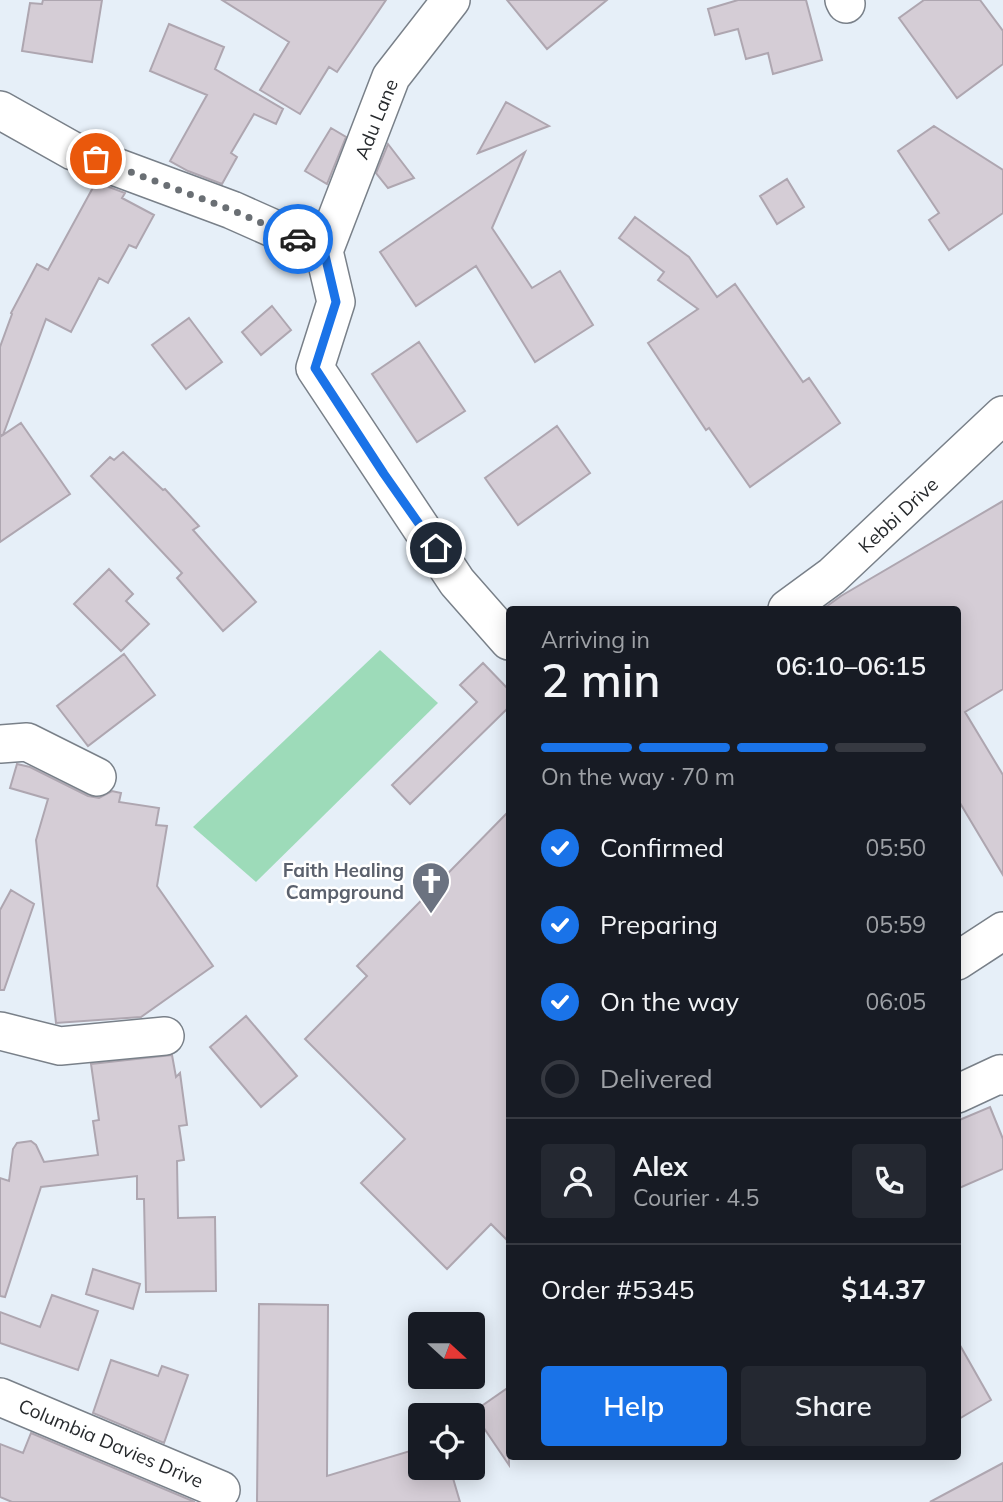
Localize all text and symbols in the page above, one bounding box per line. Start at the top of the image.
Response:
street label: Adu Lane [349,75,403,163]
pin [66,129,126,189]
icon: bag [77,140,115,178]
courier [263,204,333,274]
icon: car [279,220,317,258]
street label: Kebbi Drive [853,472,943,558]
pin [406,518,466,578]
icon: home [417,529,455,567]
text: Arriving in [541,625,650,654]
text: 06:10–06:15 [776,649,926,682]
text: 2 min [541,651,660,709]
text: On the way · 70 m [541,762,735,791]
icon: check [541,829,579,867]
text: Confirmed [600,831,724,864]
text: 05:50 [866,833,926,862]
place label: Faith Healing Campground [283,858,404,904]
church icon: Faith Healing Campground [410,860,452,915]
icon: check [541,906,579,944]
text: Preparing [600,908,718,941]
text: 05:59 [866,910,926,939]
icon: check [541,983,579,1021]
text: On the way [600,985,739,1018]
text: 06:05 [866,987,926,1016]
text: Delivered [600,1062,713,1095]
button: person [541,1144,615,1218]
button: phone [852,1144,926,1218]
text: Alex [633,1150,688,1183]
text: Courier · 4.5 [633,1183,759,1212]
text: Order #5345 [541,1273,694,1306]
text: $14.37 [842,1273,926,1306]
north arrow [408,1312,485,1390]
map controls [408,1312,485,1480]
button: Help [541,1366,727,1446]
button: Share [741,1366,926,1446]
street label: Columbia Davies Drive [15,1393,207,1493]
button: locate [408,1403,485,1480]

